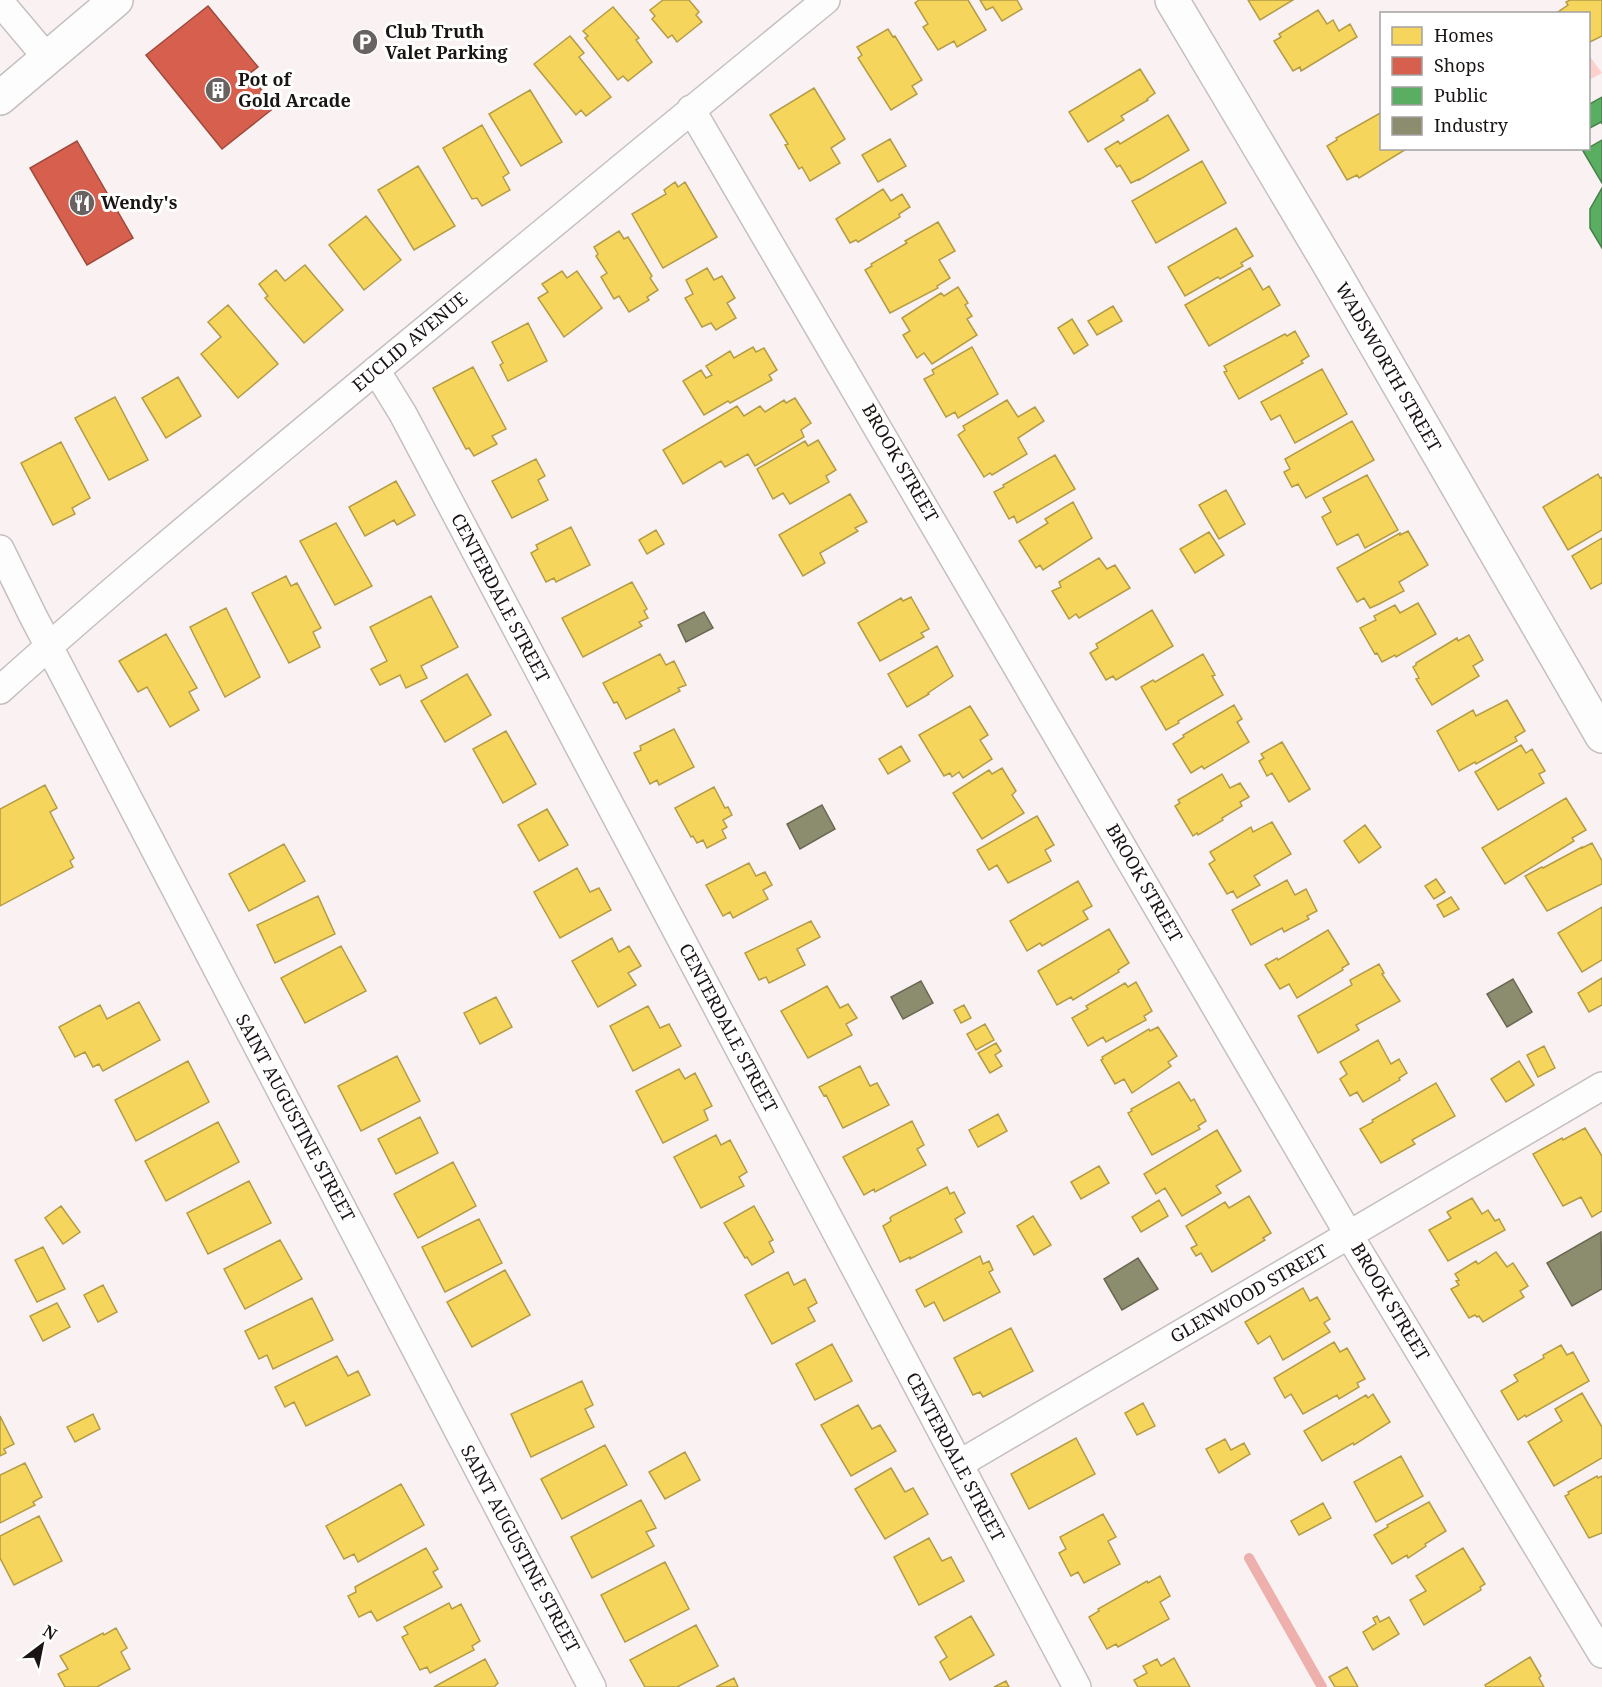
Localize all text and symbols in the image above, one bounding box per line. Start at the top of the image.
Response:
legend [1380,12,1590,150]
place label: Club Truth Valet Parking [385,19,508,64]
text: Homes [1434,23,1493,47]
parking icon: Club Truth Valet Parking [350,27,380,57]
text: Shops [1434,53,1485,77]
place label: Pot of Gold Arcade [238,67,351,112]
building icon: Pot of Gold Arcade [203,75,233,105]
text: Public [1434,83,1488,107]
text: Industry [1434,113,1509,137]
restaurant icon: Wendy's [67,188,97,218]
place label: Wendy's [101,190,178,214]
street label: WADSWORTH STREET [1331,277,1447,456]
street label: EUCLID AVENUE [347,286,472,396]
street label: BROOK STREET [857,399,944,526]
street label: CENTERDALE STREET [446,509,556,686]
street label: BROOK STREET [1101,819,1188,946]
street label: CENTERDALE STREET [674,939,784,1116]
street label: SAINT AUGUSTINE STREET [231,1010,361,1225]
street label: GLENWOOD STREET [1166,1238,1331,1348]
street label: BROOK STREET [1346,1238,1435,1365]
street label: CENTERDALE STREET [901,1368,1011,1545]
street label: SAINT AUGUSTINE STREET [456,1441,586,1656]
north arrow [12,1615,72,1675]
text: N [39,1620,61,1645]

